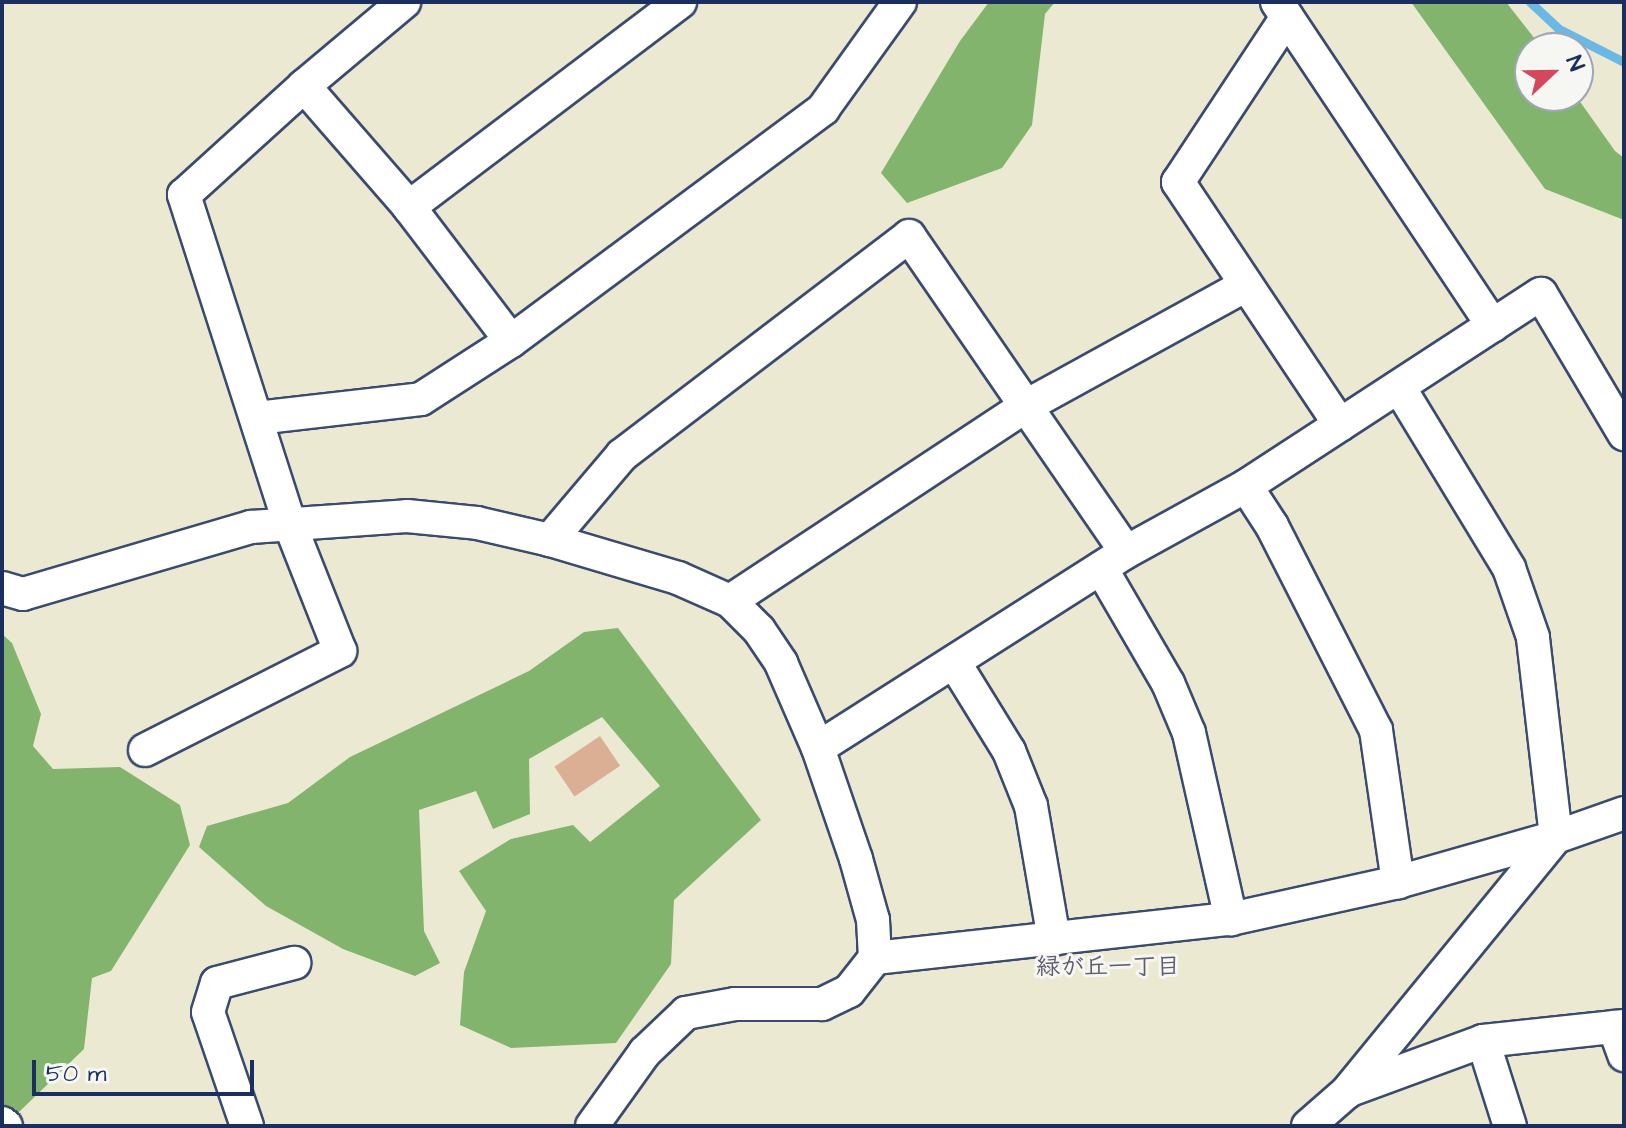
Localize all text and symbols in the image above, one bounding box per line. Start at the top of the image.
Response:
north arrow [1514,32,1594,112]
text: N [1558,51,1592,76]
district label: 緑が丘一丁目 [1036,954,1180,982]
scale bar [36,1044,258,1094]
text: 50 m [46,1057,106,1091]

